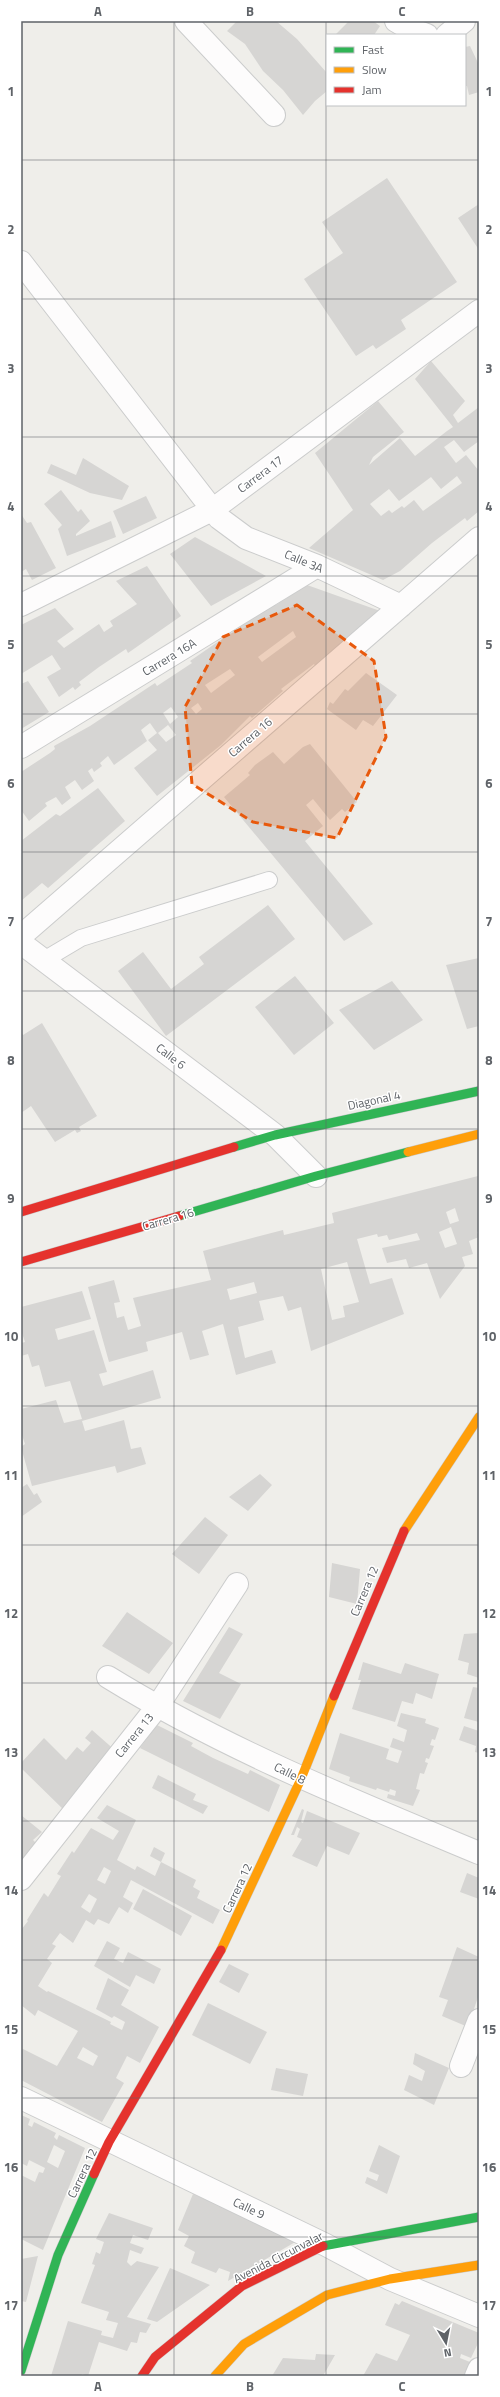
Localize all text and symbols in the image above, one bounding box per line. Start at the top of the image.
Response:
text: A [94,1,102,21]
text: B [246,1,254,21]
text: C [398,1,406,21]
legend [326,34,466,106]
text: Fast [362,40,385,59]
text: Slow [362,60,387,79]
text: Jam [362,80,382,99]
text: 1 [7,81,15,101]
text: 1 [485,81,493,101]
text: 2 [7,219,15,239]
text: 2 [485,219,493,239]
text: 3 [7,358,15,378]
text: 3 [485,358,493,378]
street label: Carrera 17 [233,450,287,498]
text: 4 [7,496,15,516]
text: 4 [485,496,493,516]
street label: Calle 3A [282,544,326,578]
street label: Carrera 16A [138,633,200,681]
text: 5 [7,634,15,654]
text: 5 [485,634,493,654]
street label: Carrera 16 [224,712,276,762]
text: 6 [7,773,15,793]
text: 6 [485,773,493,793]
text: 7 [7,911,15,931]
text: 7 [485,911,493,931]
street label: Calle 6 [152,1038,190,1074]
text: 8 [7,1050,15,1070]
text: 8 [485,1050,493,1070]
street label: Diagonal 4 [346,1085,402,1115]
text: 9 [7,1188,15,1208]
text: 9 [485,1188,493,1208]
street label: Carrera 16 [140,1202,196,1235]
text: 10 [4,1326,18,1346]
text: 10 [482,1326,496,1346]
text: 11 [4,1465,18,1485]
text: 11 [482,1465,496,1485]
street label: Carrera 12 [345,1563,383,1619]
text: 12 [4,1603,18,1623]
text: 12 [482,1603,496,1623]
street label: Carrera 13 [110,1708,158,1762]
text: 13 [4,1742,18,1762]
text: 13 [482,1742,496,1762]
street label: Calle 8 [271,1757,309,1789]
street label: Carrera 12 [217,1860,257,1916]
text: 14 [4,1880,18,1900]
text: 14 [482,1880,496,1900]
text: 15 [4,2019,18,2039]
text: 15 [482,2019,496,2039]
street label: Carrera 12 [62,2145,102,2201]
text: 16 [4,2157,18,2177]
text: 16 [482,2157,496,2177]
street label: Calle 9 [230,2192,268,2224]
street label: Avenida Circunvalar [230,2226,326,2288]
text: 17 [4,2295,18,2315]
text: 17 [482,2295,496,2315]
north arrow [426,2323,466,2363]
text: N [443,2344,453,2361]
text: A [94,2376,102,2396]
text: B [246,2376,254,2396]
text: C [398,2376,406,2396]

